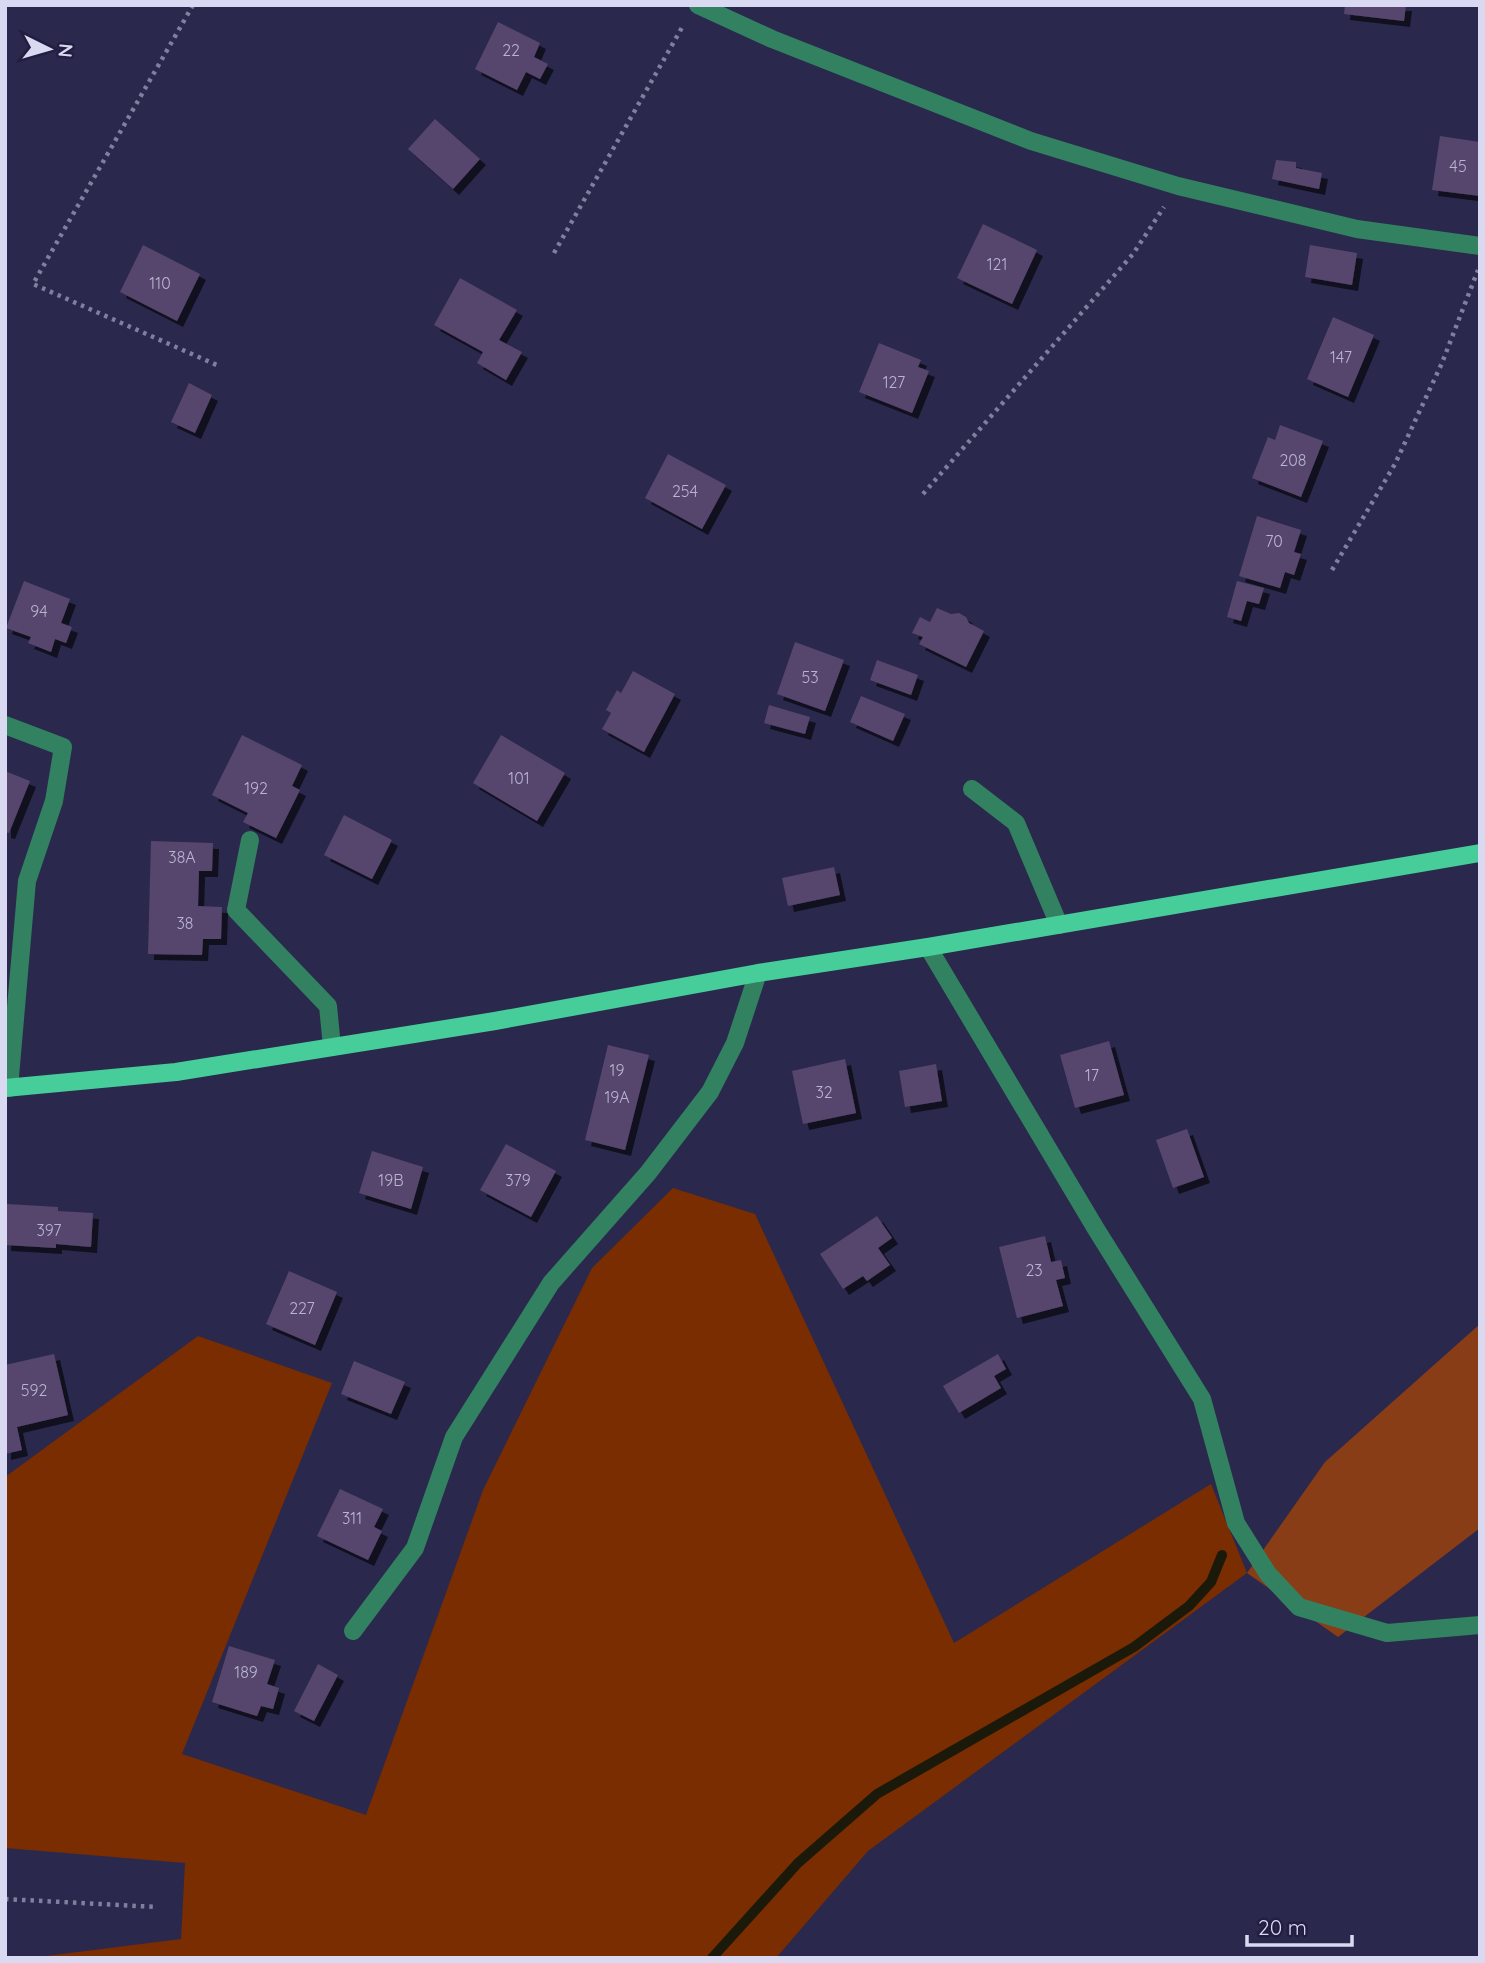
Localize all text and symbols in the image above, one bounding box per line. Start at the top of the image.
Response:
north arrow [14,14,84,84]
house number: 22 [502,40,520,60]
text: N [53,42,78,58]
house number: 45 [1449,156,1467,176]
house number: 121 [987,254,1007,274]
house number: 110 [149,273,171,293]
house number: 147 [1330,347,1352,367]
house number: 127 [883,372,905,392]
house number: 208 [1279,450,1307,470]
house number: 254 [672,481,698,501]
house number: 70 [1265,531,1283,551]
house number: 94 [30,601,48,621]
house number: 53 [801,667,819,687]
house number: 101 [508,768,530,788]
house number: 192 [244,778,268,798]
house number: 38A [168,847,196,867]
house number: 38 [176,913,194,933]
house number: 19 [610,1060,624,1080]
house number: 17 [1085,1065,1099,1085]
house number: 32 [815,1082,833,1102]
house number: 19A [604,1087,630,1107]
house number: 19B [378,1170,404,1190]
house number: 379 [505,1170,531,1190]
house number: 397 [36,1220,62,1240]
house number: 23 [1025,1260,1043,1280]
house number: 227 [289,1298,315,1318]
house number: 592 [21,1380,47,1400]
house number: 311 [342,1508,362,1528]
house number: 189 [234,1662,258,1682]
scale bar [1247,1904,1352,1948]
text: 20 m [1258,1914,1307,1940]

